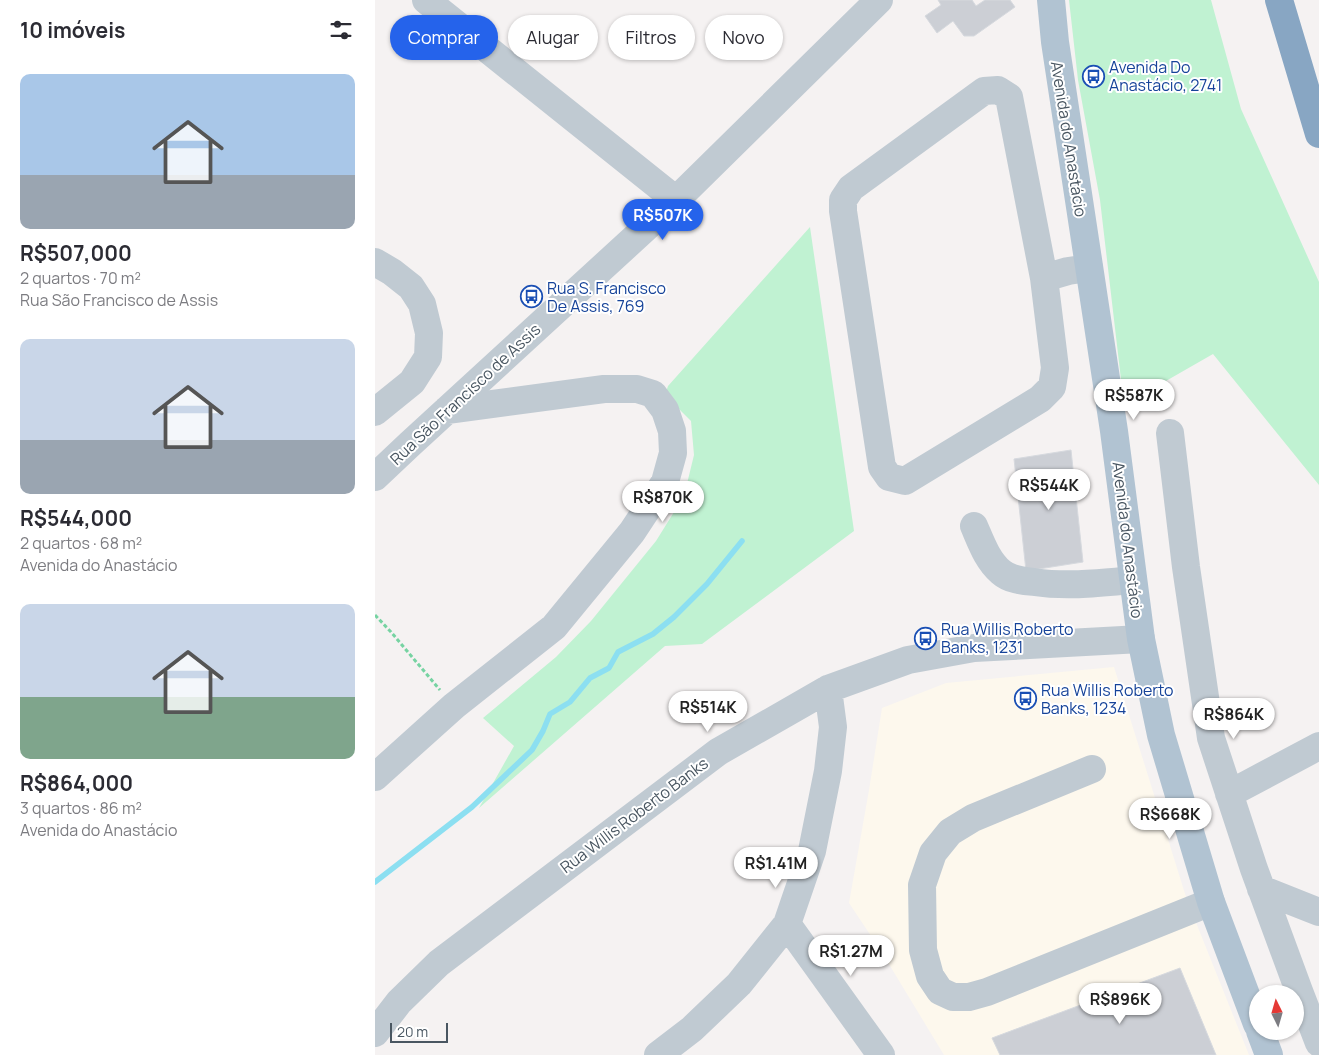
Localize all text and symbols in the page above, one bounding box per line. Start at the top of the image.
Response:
chip: Comprar [390,15,498,60]
chip: Alugar [508,15,598,60]
chip: Filtros [608,15,695,60]
chip: Novo [705,15,783,60]
text: 10 imóveis [20,16,125,44]
icon: filters [327,16,355,44]
place label: Avenida Do Anastácio, 2741 [1109,56,1222,96]
street label: Avenida do Anastácio [1046,60,1092,218]
bus stop icon: Avenida Do Anastácio, 2741 [1081,64,1105,88]
icon: home [143,107,233,197]
pin: R$507K [622,198,704,241]
text: R$507K [633,204,693,226]
text: R$507,000 [20,239,132,267]
text: 2 quartos · 70 m² [20,267,141,289]
place label: Rua S. Francisco De Assis, 769 [547,277,666,317]
bus stop icon: Rua S. Francisco De Assis, 769 [519,285,543,309]
text: Rua São Francisco de Assis [20,289,218,311]
street label: Rua São Francisco de Assis [385,318,545,470]
icon: home [143,372,233,462]
pin: R$587K [1093,378,1175,421]
text: R$587K [1105,384,1163,406]
street label: Avenida do Anastácio [1107,461,1149,619]
pin: R$544K [1008,468,1090,511]
text: R$544K [1019,474,1079,496]
pin: R$870K [622,480,704,523]
text: R$870K [633,486,693,508]
text: R$544,000 [20,504,132,532]
text: 2 quartos · 68 m² [20,532,142,554]
text: Avenida do Anastácio [20,554,177,576]
place label: Rua Willis Roberto Banks, 1231 [941,618,1074,658]
bus stop icon: Rua Willis Roberto Banks, 1231 [913,626,937,650]
icon: home [143,637,233,727]
place label: Rua Willis Roberto Banks, 1234 [1041,679,1174,719]
bus stop icon: Rua Willis Roberto Banks, 1234 [1013,687,1037,711]
pin: R$514K [667,690,749,733]
text: R$514K [679,696,737,718]
pin: R$864K [1193,698,1275,740]
text: R$864K [1204,703,1264,725]
street label: Rua Willis Roberto Banks [555,752,713,878]
text: R$864,000 [20,769,133,797]
text: 3 quartos · 86 m² [20,797,142,819]
pin: R$668K [1129,798,1211,840]
text: R$668K [1140,803,1200,825]
text: Avenida do Anastácio [20,819,177,841]
pin: R$1.41M [730,846,822,889]
text: R$1.41M [745,852,807,874]
pin: R$1.27M [805,934,897,977]
text: R$1.27M [819,940,883,962]
pin: R$896K [1079,982,1161,1025]
north arrow [1249,985,1304,1040]
map controls [1249,985,1304,1040]
text: R$896K [1090,988,1150,1010]
scale bar [390,1020,447,1043]
text: 20 m [397,1022,428,1041]

